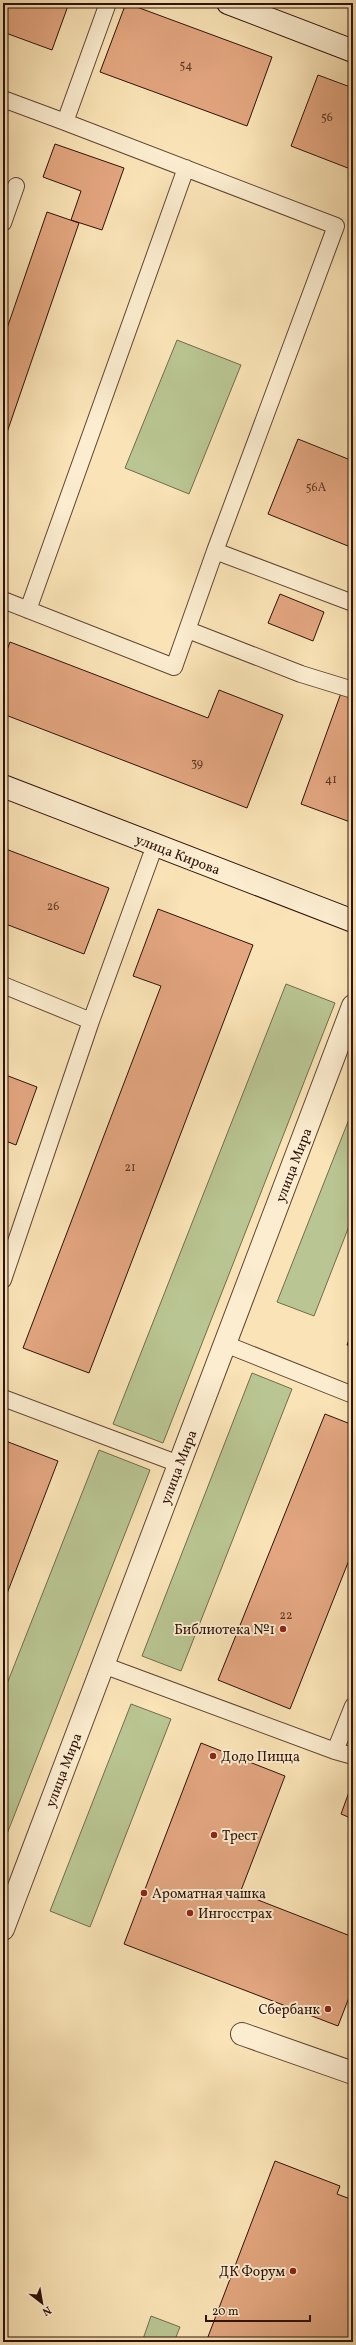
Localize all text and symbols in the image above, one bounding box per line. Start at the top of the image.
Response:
house number: 54 [180,58,192,74]
house number: 56 [321,110,333,126]
house number: 56А [306,480,327,496]
house number: 39 [191,756,203,772]
house number: 41 [325,772,337,788]
street label: улица Кирова [132,831,223,880]
house number: 26 [47,899,59,915]
street label: улица Мира [271,1126,317,1206]
house number: 21 [124,1160,136,1176]
street label: улица Мира [156,1428,202,1508]
house number: 22 [280,1608,292,1624]
place label: Библиотека №1 [174,1621,275,1640]
marker: Библиотека №1 [278,1624,288,1634]
street label: улица Мира [41,1731,87,1811]
place label: Додо Пицца [221,1748,300,1767]
marker: Додо Пицца [208,1751,218,1761]
place label: Трест [222,1827,258,1846]
marker: Трест [209,1830,219,1840]
place label: Ароматная чашка [152,1885,266,1904]
marker: Ароматная чашка [139,1888,149,1898]
place label: Ингосстрах [198,1905,272,1924]
marker: Ингосстрах [185,1908,195,1918]
place label: Сбербанк [258,2001,321,2020]
marker: Сбербанк [323,2004,333,2014]
place label: ДК Форум [219,2263,285,2282]
marker: ДК Форум [288,2266,298,2276]
north arrow [22,2283,62,2323]
scale bar [206,2297,310,2323]
text: N [39,2302,54,2319]
text: 20 m [212,2304,239,2320]

